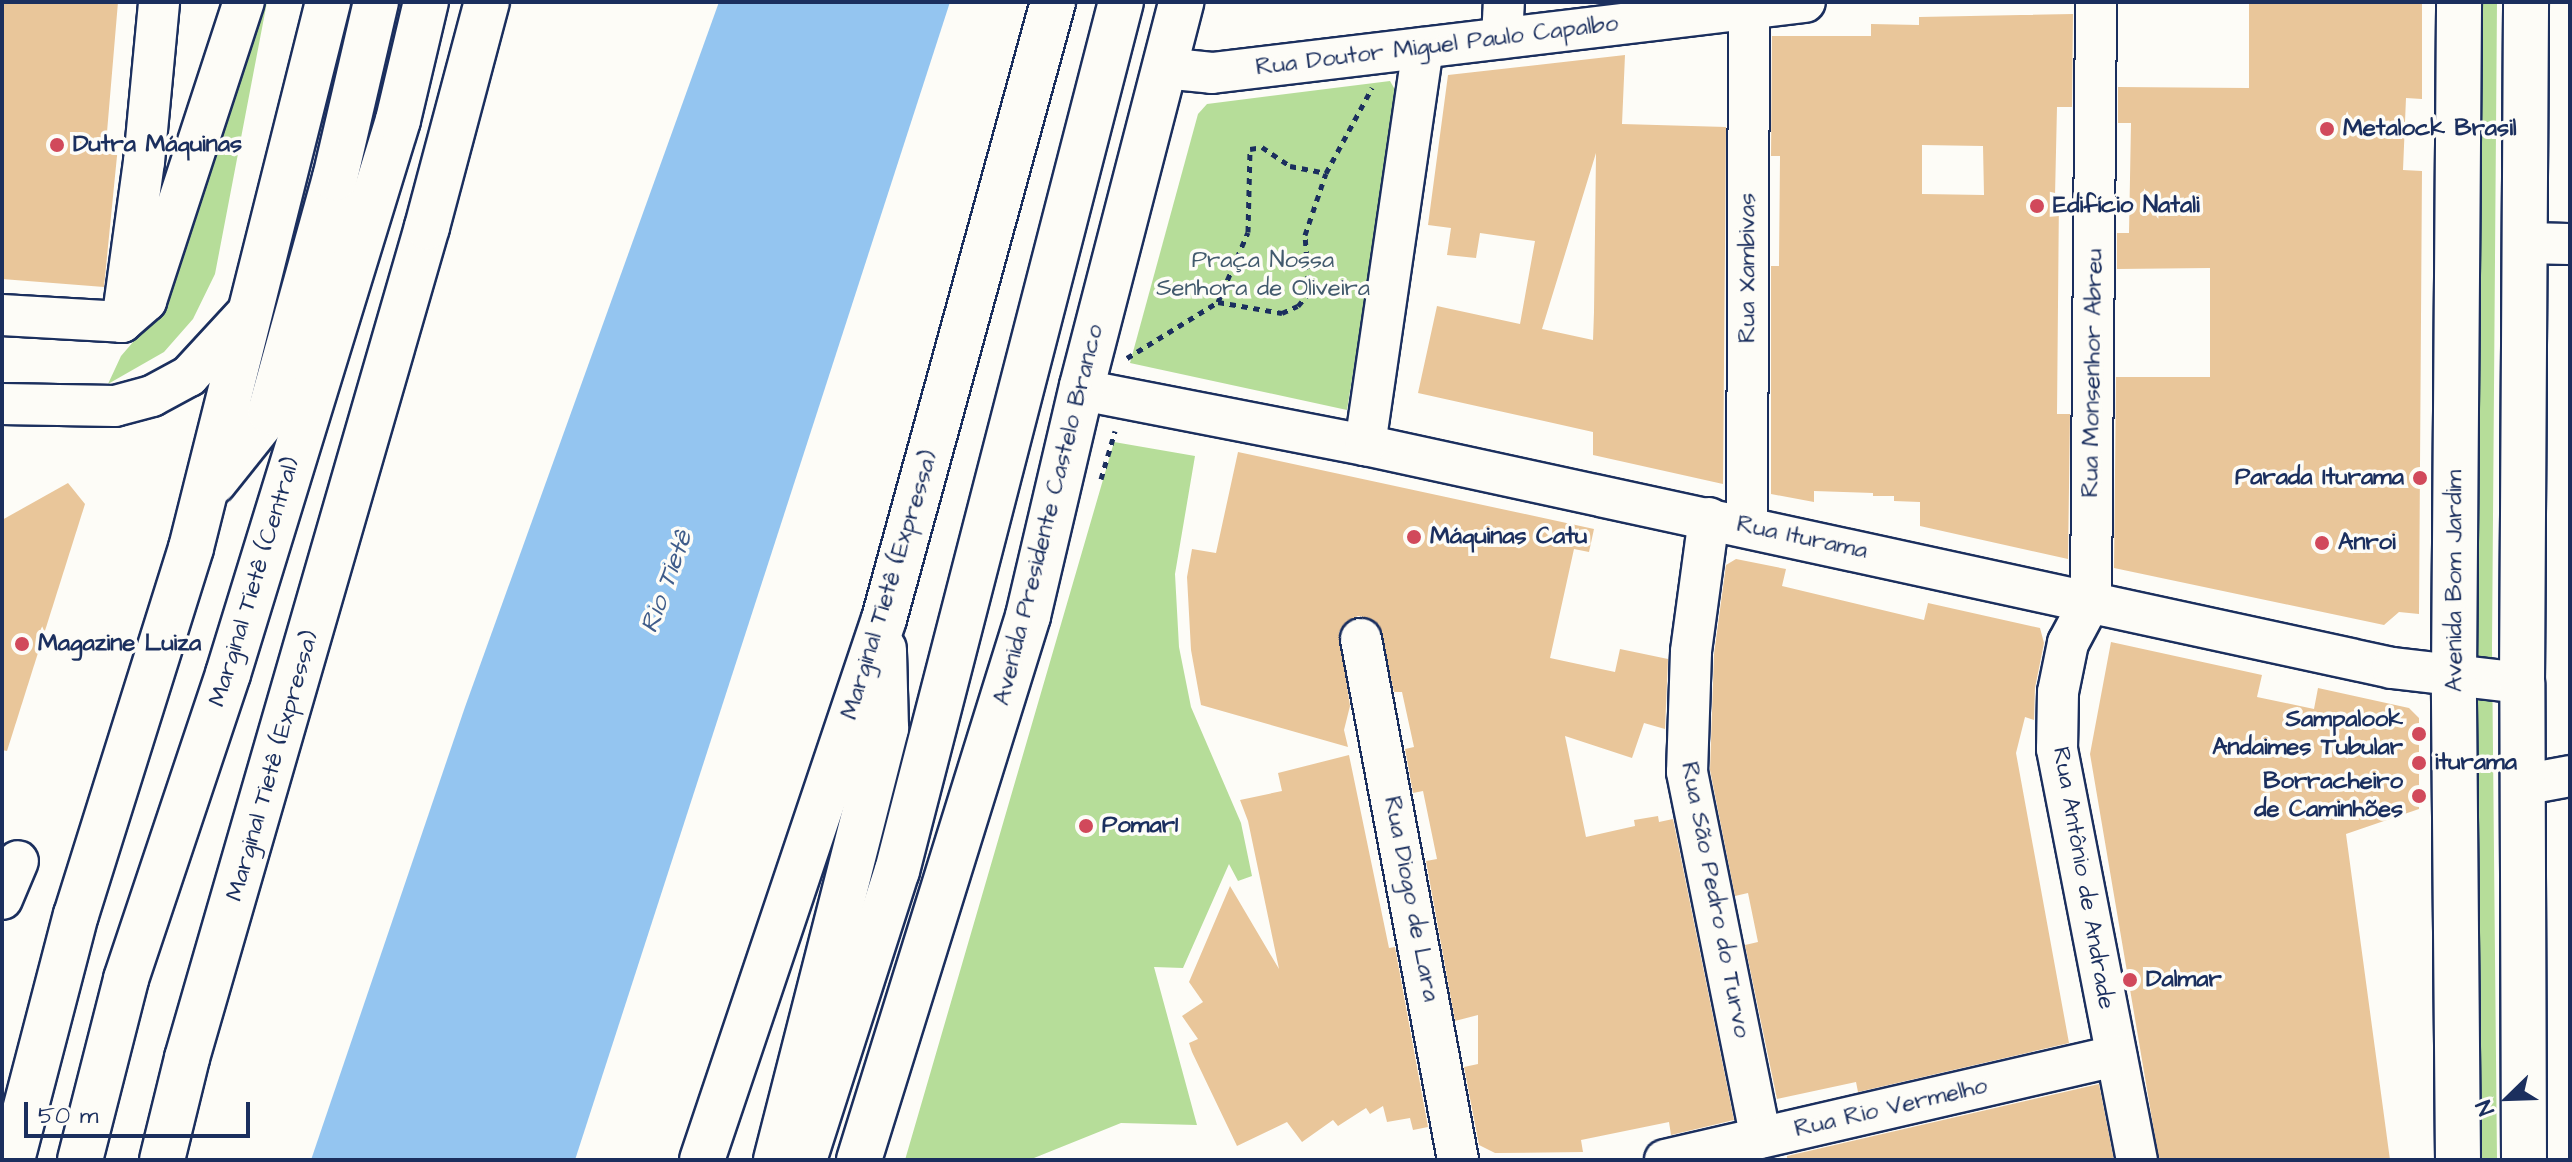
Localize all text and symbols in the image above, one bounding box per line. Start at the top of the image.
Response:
street label: Rua Doutor Miguel Paulo Capalbo [1254,9,1620,83]
place label: Metalock Brasil [2343,115,2517,143]
marker: Metalock Brasil [2318,120,2336,138]
place label: Dutra Máquinas [73,131,242,159]
marker: Dutra Máquinas [48,136,66,154]
place label: Edifício Natali [2053,192,2200,220]
street label: Rua Xambivas [1734,193,1762,343]
marker: Edifício Natali [2028,197,2046,215]
park label: Praça Nossa Senhora de Oliveira [1156,247,1370,303]
street label: Rua Monsenhor Abreu [2076,248,2110,498]
street label: Avenida Presidente Castelo Branco [988,322,1110,708]
street label: Marginal Tietê (Expressa) [835,447,945,723]
street label: Marginal Tietê (Central) [203,454,307,710]
place label: Parada Iturama [2235,464,2404,492]
marker: Parada Iturama [2411,469,2429,487]
street label: Avenida Bom Jardim [2441,470,2469,692]
street label: Rua Iturama [1734,510,1870,566]
place label: Máquinas Catu [1430,523,1587,551]
water label: Rio Tietê [634,527,700,637]
marker: Máquinas Catu [1405,528,1423,546]
place label: Anroi [2338,529,2396,557]
marker: Anroi [2313,534,2331,552]
street label: Marginal Tietê (Expressa) [221,628,325,904]
place label: Magazine Luiza [38,630,201,658]
marker: Magazine Luiza [13,635,31,653]
place label: Sampalook Andaimes Tubular [2212,706,2403,762]
marker: Sampalook Andaimes Tubular [2410,725,2428,743]
street label: Rua Antônio de Andrade [2046,745,2120,1011]
place label: iturama [2435,749,2517,777]
marker: iturama [2410,754,2428,772]
street label: Rua São Pedro do Turvo [1674,760,1756,1040]
place label: Borracheiro de Caminhões [2254,768,2403,824]
marker: Borracheiro de Caminhões [2410,787,2428,805]
street label: Rua Diogo de Lara [1377,794,1445,1004]
place label: Pomar1 [1102,812,1178,840]
marker: Pomar1 [1077,817,1095,835]
place label: Dalmar [2146,966,2222,994]
marker: Dalmar [2121,971,2139,989]
north arrow [2468,1058,2548,1138]
street label: Rua Rio Vermelho [1792,1072,1990,1144]
scale bar [28,1086,254,1136]
text: N [2468,1095,2502,1120]
text: 50 m [38,1099,98,1133]

